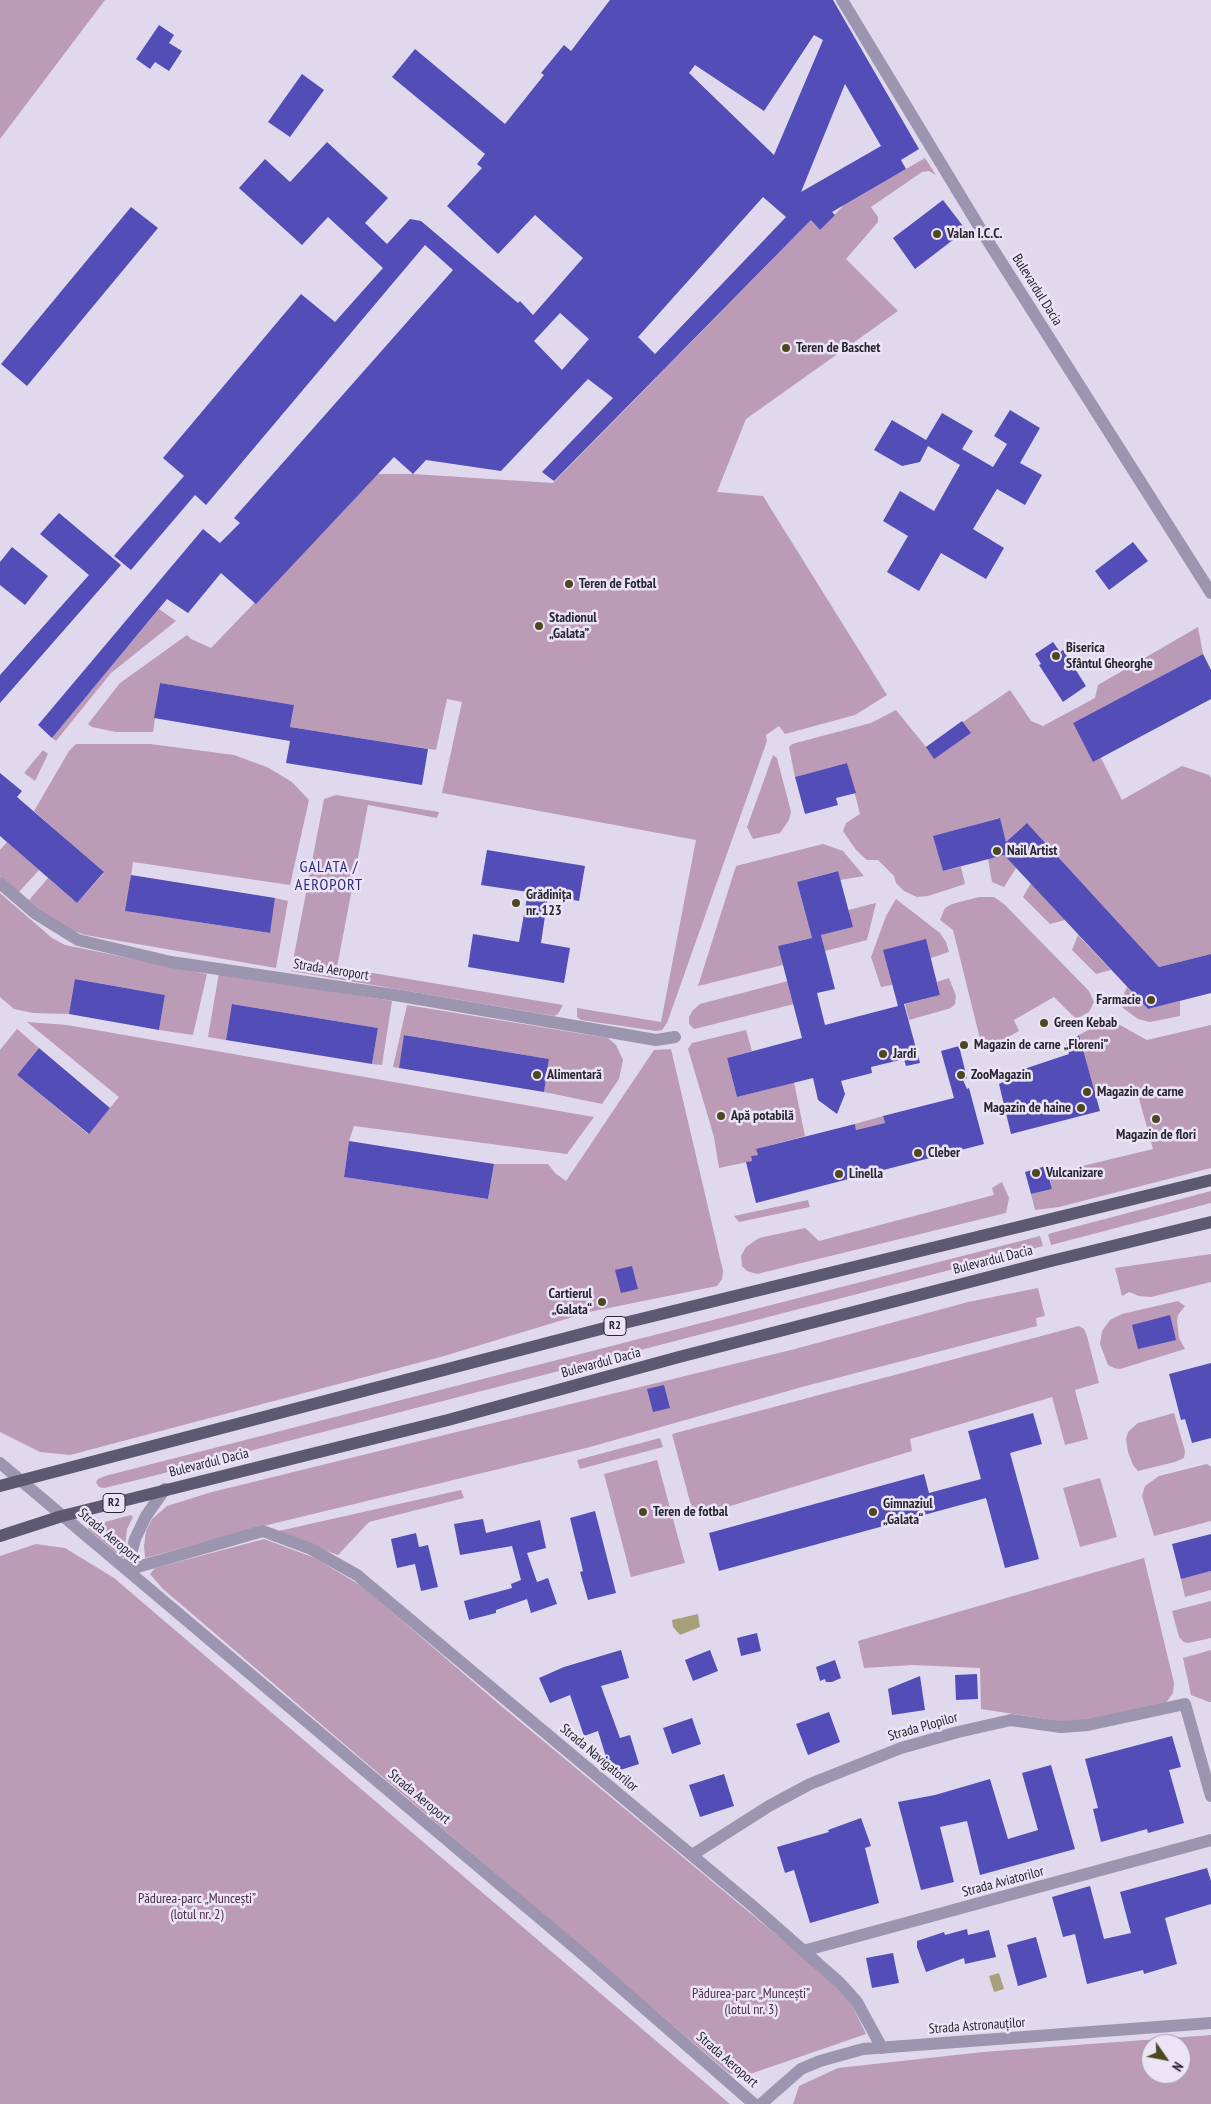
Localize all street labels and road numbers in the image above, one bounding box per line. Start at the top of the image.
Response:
street label: Bulevardul Dacia [1008,251,1066,329]
street label: Strada Aeroport [292,956,370,984]
street label: Bulevardul Dacia [952,1242,1034,1278]
road number: R2 [604,1316,626,1335]
street label: Bulevardul Dacia [560,1344,642,1382]
street label: Bulevardul Dacia [168,1445,250,1481]
road number: R2 [103,1494,125,1512]
street label: Strada Aeroport [74,1505,144,1567]
street label: Strada Plopilor [886,1709,960,1745]
street label: Strada Navigatorilor [556,1720,642,1796]
street label: Strada Aeroport [384,1766,454,1828]
street label: Strada Aviatorilor [960,1863,1046,1901]
street label: Strada Astronauților [928,2014,1026,2038]
street label: Strada Aeroport [693,2029,761,2091]

